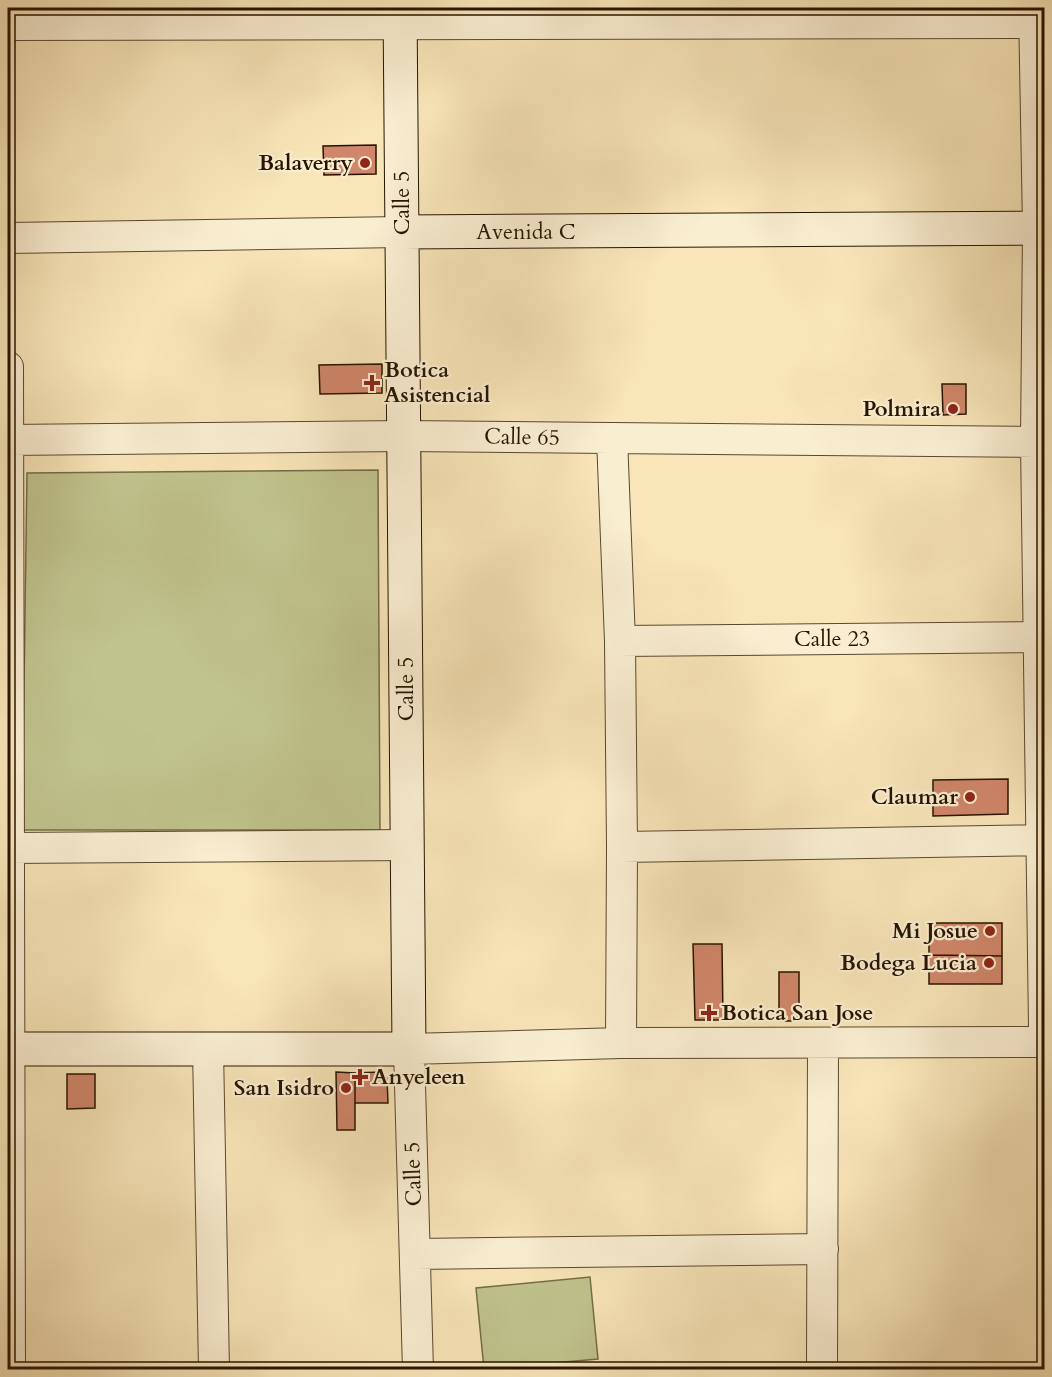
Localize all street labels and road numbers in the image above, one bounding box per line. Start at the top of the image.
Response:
street label: Calle 5 [387,171,417,235]
street label: Avenida C [476,217,576,247]
street label: Calle 65 [484,421,560,453]
street label: Calle 23 [794,624,870,654]
street label: Calle 5 [391,657,421,721]
street label: Calle 5 [397,1141,429,1207]

